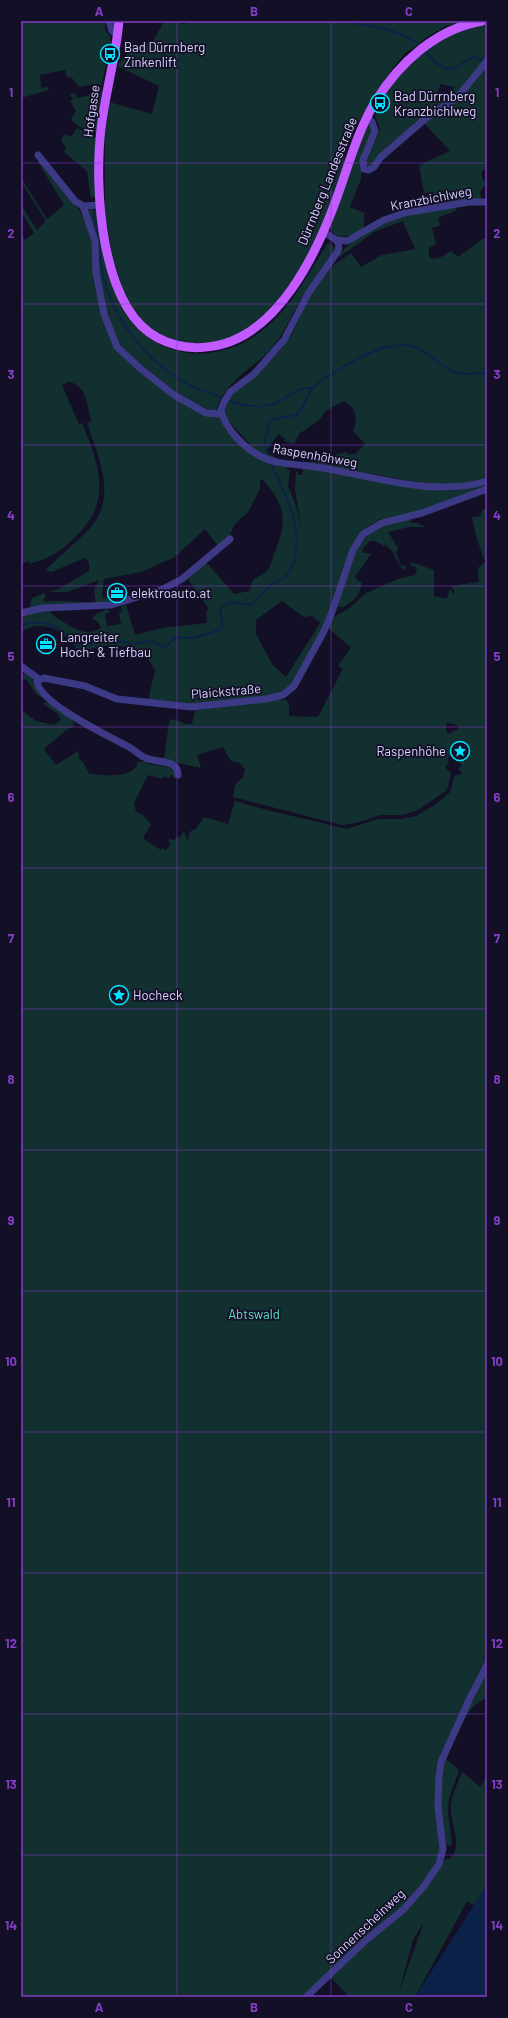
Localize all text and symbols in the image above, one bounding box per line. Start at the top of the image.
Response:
text: A [95,3,104,19]
text: B [250,3,258,19]
text: C [405,3,413,19]
place label: Bad Dürrnberg Zinkenlift [124,39,205,70]
bus stop icon: Bad Dürrnberg Zinkenlift [99,43,121,65]
text: 1 [9,84,13,100]
street label: Hofgasse [79,84,103,138]
text: 1 [495,84,499,100]
place label: Bad Dürrnberg Kranzbichlweg [394,88,476,119]
bus stop icon: Bad Dürrnberg Kranzbichlweg [369,92,391,114]
street label: Dürrnberg Landesstraße [294,115,360,247]
street label: Kranzbichlweg [389,182,473,214]
text: 2 [7,225,15,241]
text: 2 [493,225,501,241]
text: 3 [7,366,15,382]
text: 3 [493,366,501,382]
street label: Raspenhöhweg [271,440,359,470]
text: 4 [7,507,15,523]
text: 4 [493,507,501,523]
office icon: elektroauto.at [106,582,128,604]
place label: elektroauto.at [131,585,211,601]
place label: Langreiter Hoch- & Tiefbau [60,629,151,660]
office icon: Langreiter Hoch- & Tiefbau [35,633,57,655]
text: 5 [7,648,15,664]
text: 5 [493,648,501,664]
street label: Plaickstraße [190,680,262,702]
place icon: Raspenhöhe [449,740,471,762]
place label: Raspenhöhe [376,743,446,759]
text: 6 [8,789,15,805]
text: 6 [494,789,501,805]
text: 7 [8,930,15,946]
text: 7 [494,930,501,946]
place icon: Hocheck [108,984,130,1006]
place label: Hocheck [133,987,183,1003]
text: 8 [7,1071,15,1087]
text: 8 [493,1071,501,1087]
text: 9 [8,1212,15,1228]
text: 9 [494,1212,501,1228]
park label: Abtswald [228,1306,280,1322]
text: 10 [5,1353,17,1369]
text: 10 [491,1353,503,1369]
text: 11 [6,1494,16,1510]
text: 11 [492,1494,502,1510]
text: 12 [5,1635,17,1651]
text: 12 [491,1635,503,1651]
text: 13 [5,1776,17,1792]
text: 13 [491,1776,503,1792]
street label: Sonnenscheinweg [322,1885,408,1967]
text: 14 [5,1917,17,1933]
text: 14 [491,1917,503,1933]
text: A [95,1999,104,2015]
text: B [250,1999,258,2015]
text: C [405,1999,413,2015]

